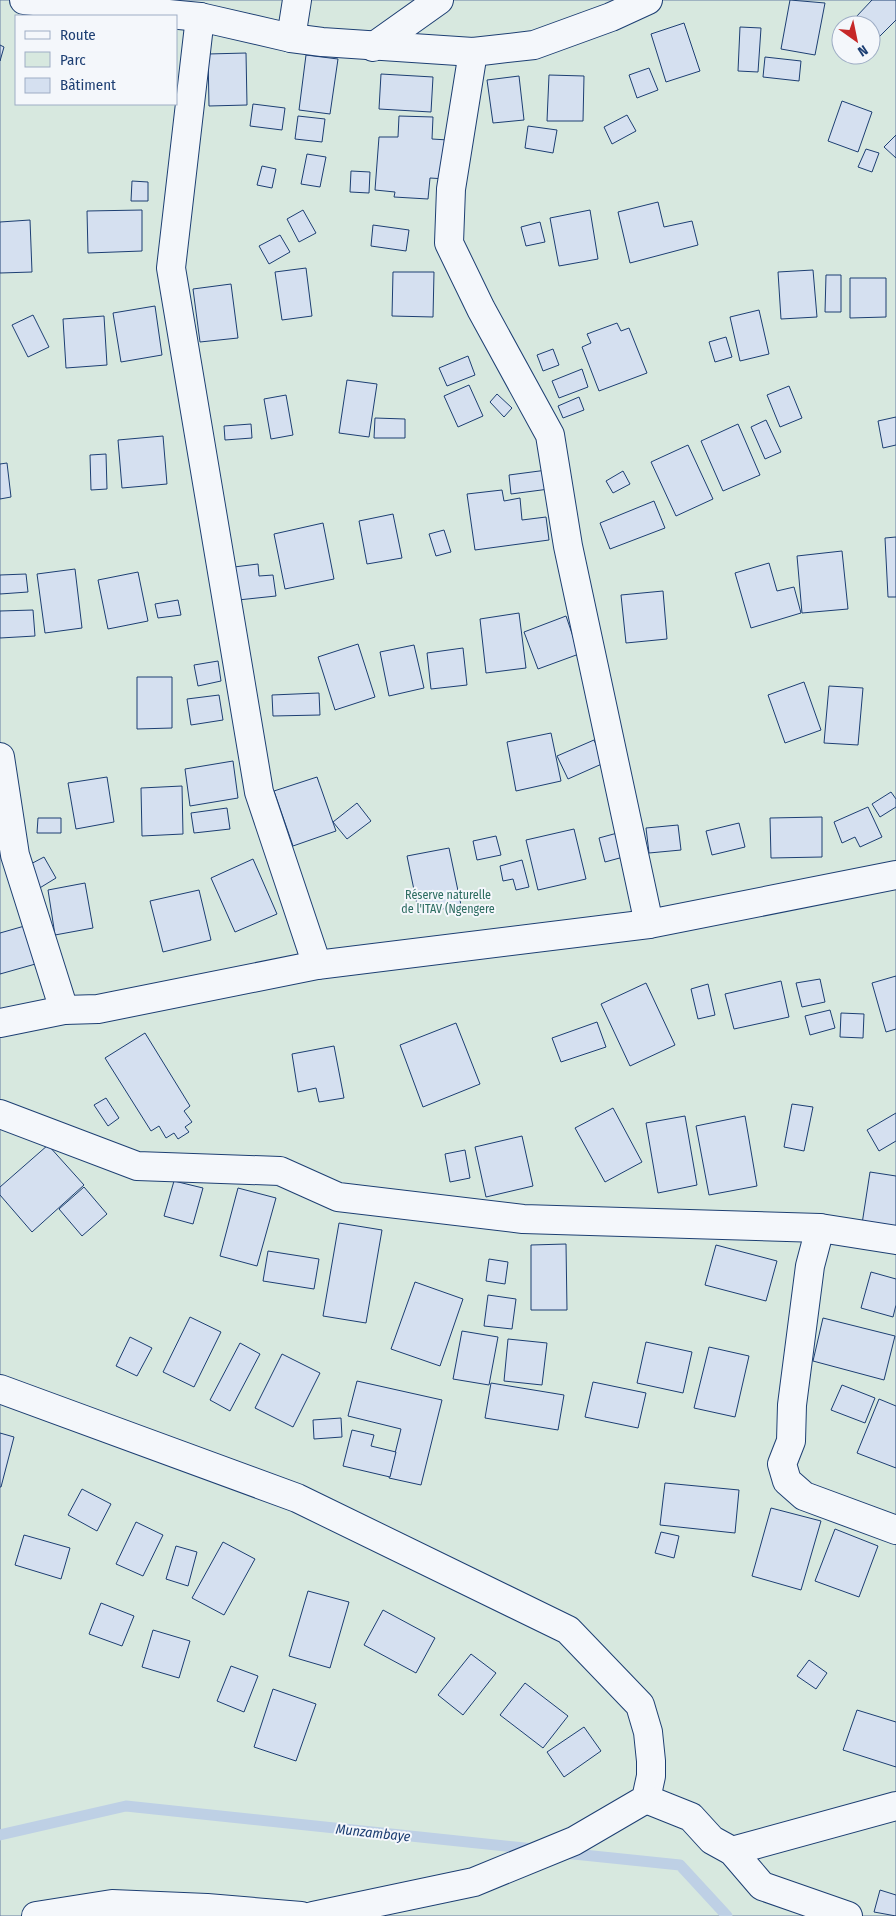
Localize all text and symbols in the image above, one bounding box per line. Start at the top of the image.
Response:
legend [15,15,178,105]
north arrow [831,15,881,65]
text: Route [60,26,96,44]
text: N [855,41,871,60]
text: Parc [60,51,86,69]
text: Bâtiment [60,76,116,94]
park label: Réserve naturelle de l'ITAV (Ngengere [401,888,495,916]
water label: Munzambaye [335,1821,412,1845]

